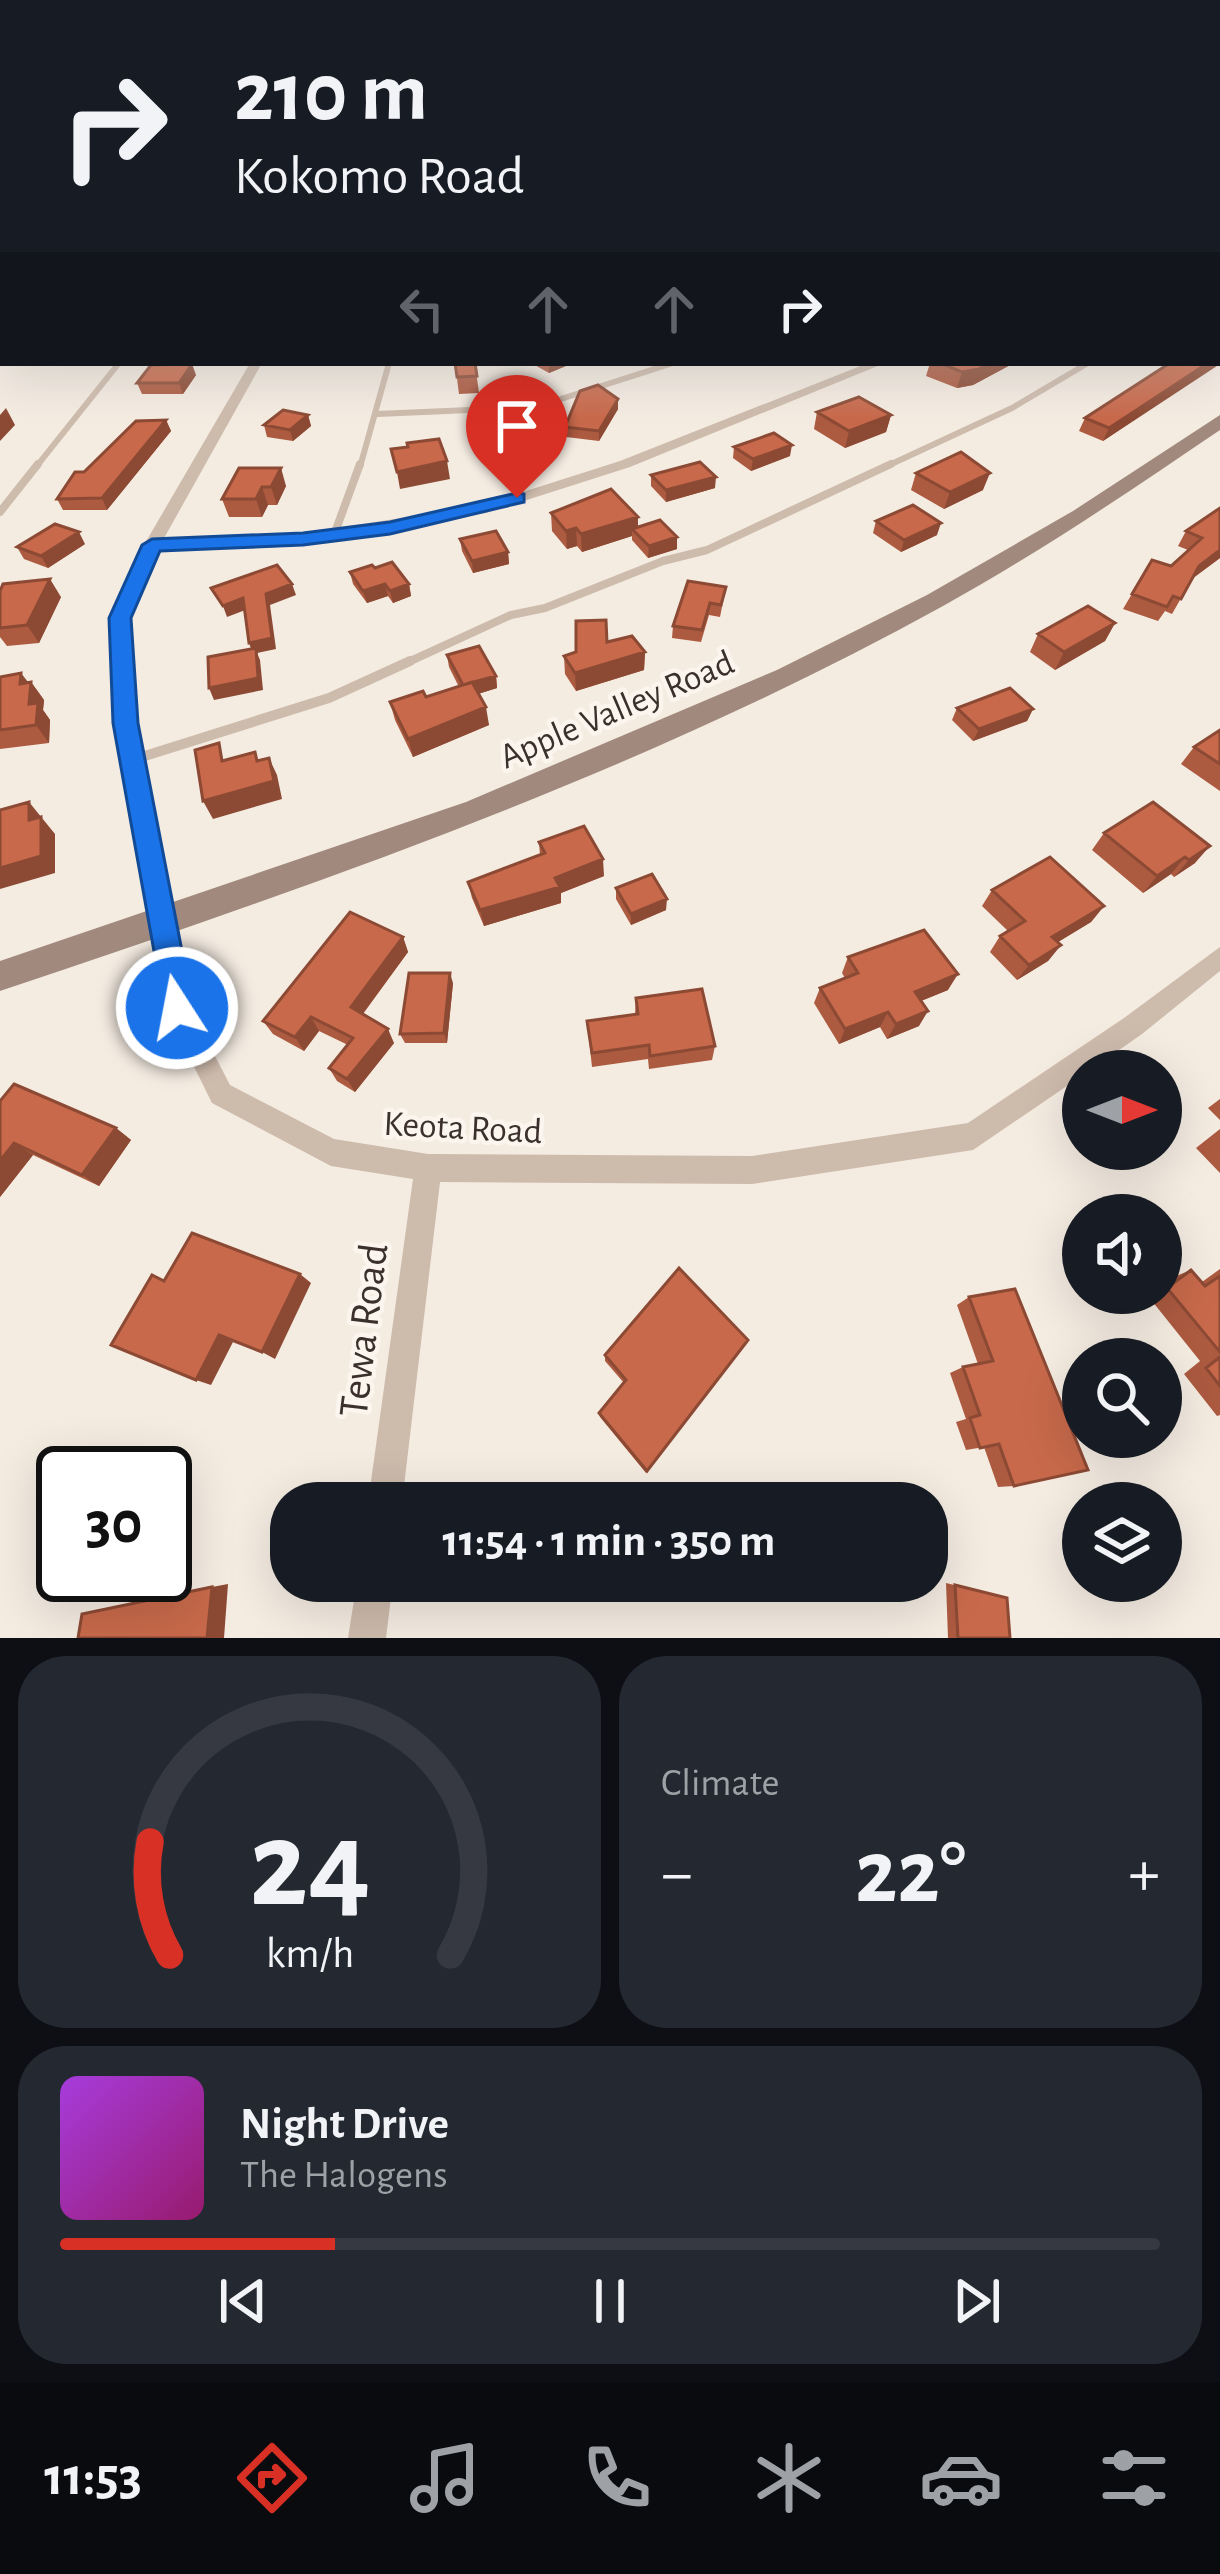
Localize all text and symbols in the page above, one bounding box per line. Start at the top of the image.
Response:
icon: right [36,48,192,204]
text: 210 m [234,52,428,136]
text: Kokomo Road [234,150,525,204]
icon: left [389,276,455,342]
icon: ahead [515,276,581,342]
icon: ahead [641,276,707,342]
icon: right [767,276,833,342]
pin [466,375,568,498]
icon: arrive [484,393,550,459]
street label: Apple Valley Road [494,644,739,775]
position arrow [114,945,240,1071]
north arrow [1062,1050,1182,1170]
map controls [1062,1050,1182,1602]
street label: Keota Road [383,1106,543,1150]
button: sound [1062,1194,1182,1314]
street label: Tewa Road [332,1241,395,1419]
button: search [1062,1338,1182,1458]
speed limit sign: 30 [36,1446,192,1602]
button: layers [1062,1482,1182,1602]
text: 11:54 · 1 min · 350 m [443,1519,775,1564]
text: Climate [661,1764,779,1803]
text: 24 [249,1804,370,1929]
text: 22° [855,1829,966,1919]
text: − [661,1841,693,1907]
text: + [1128,1841,1160,1907]
text: km/h [265,1933,354,1976]
text: Night Drive [240,2102,449,2147]
text: The Halogens [240,2156,448,2195]
icon: previous [210,2268,276,2334]
icon: pause [577,2268,643,2334]
icon: next [944,2268,1010,2334]
icon: directions [230,2436,314,2520]
icon: music [403,2436,487,2520]
icon: phone [575,2436,659,2520]
icon: climate [747,2436,831,2520]
icon: car [919,2436,1003,2520]
icon: filters [1092,2436,1176,2520]
text: 11:53 [44,2451,142,2505]

